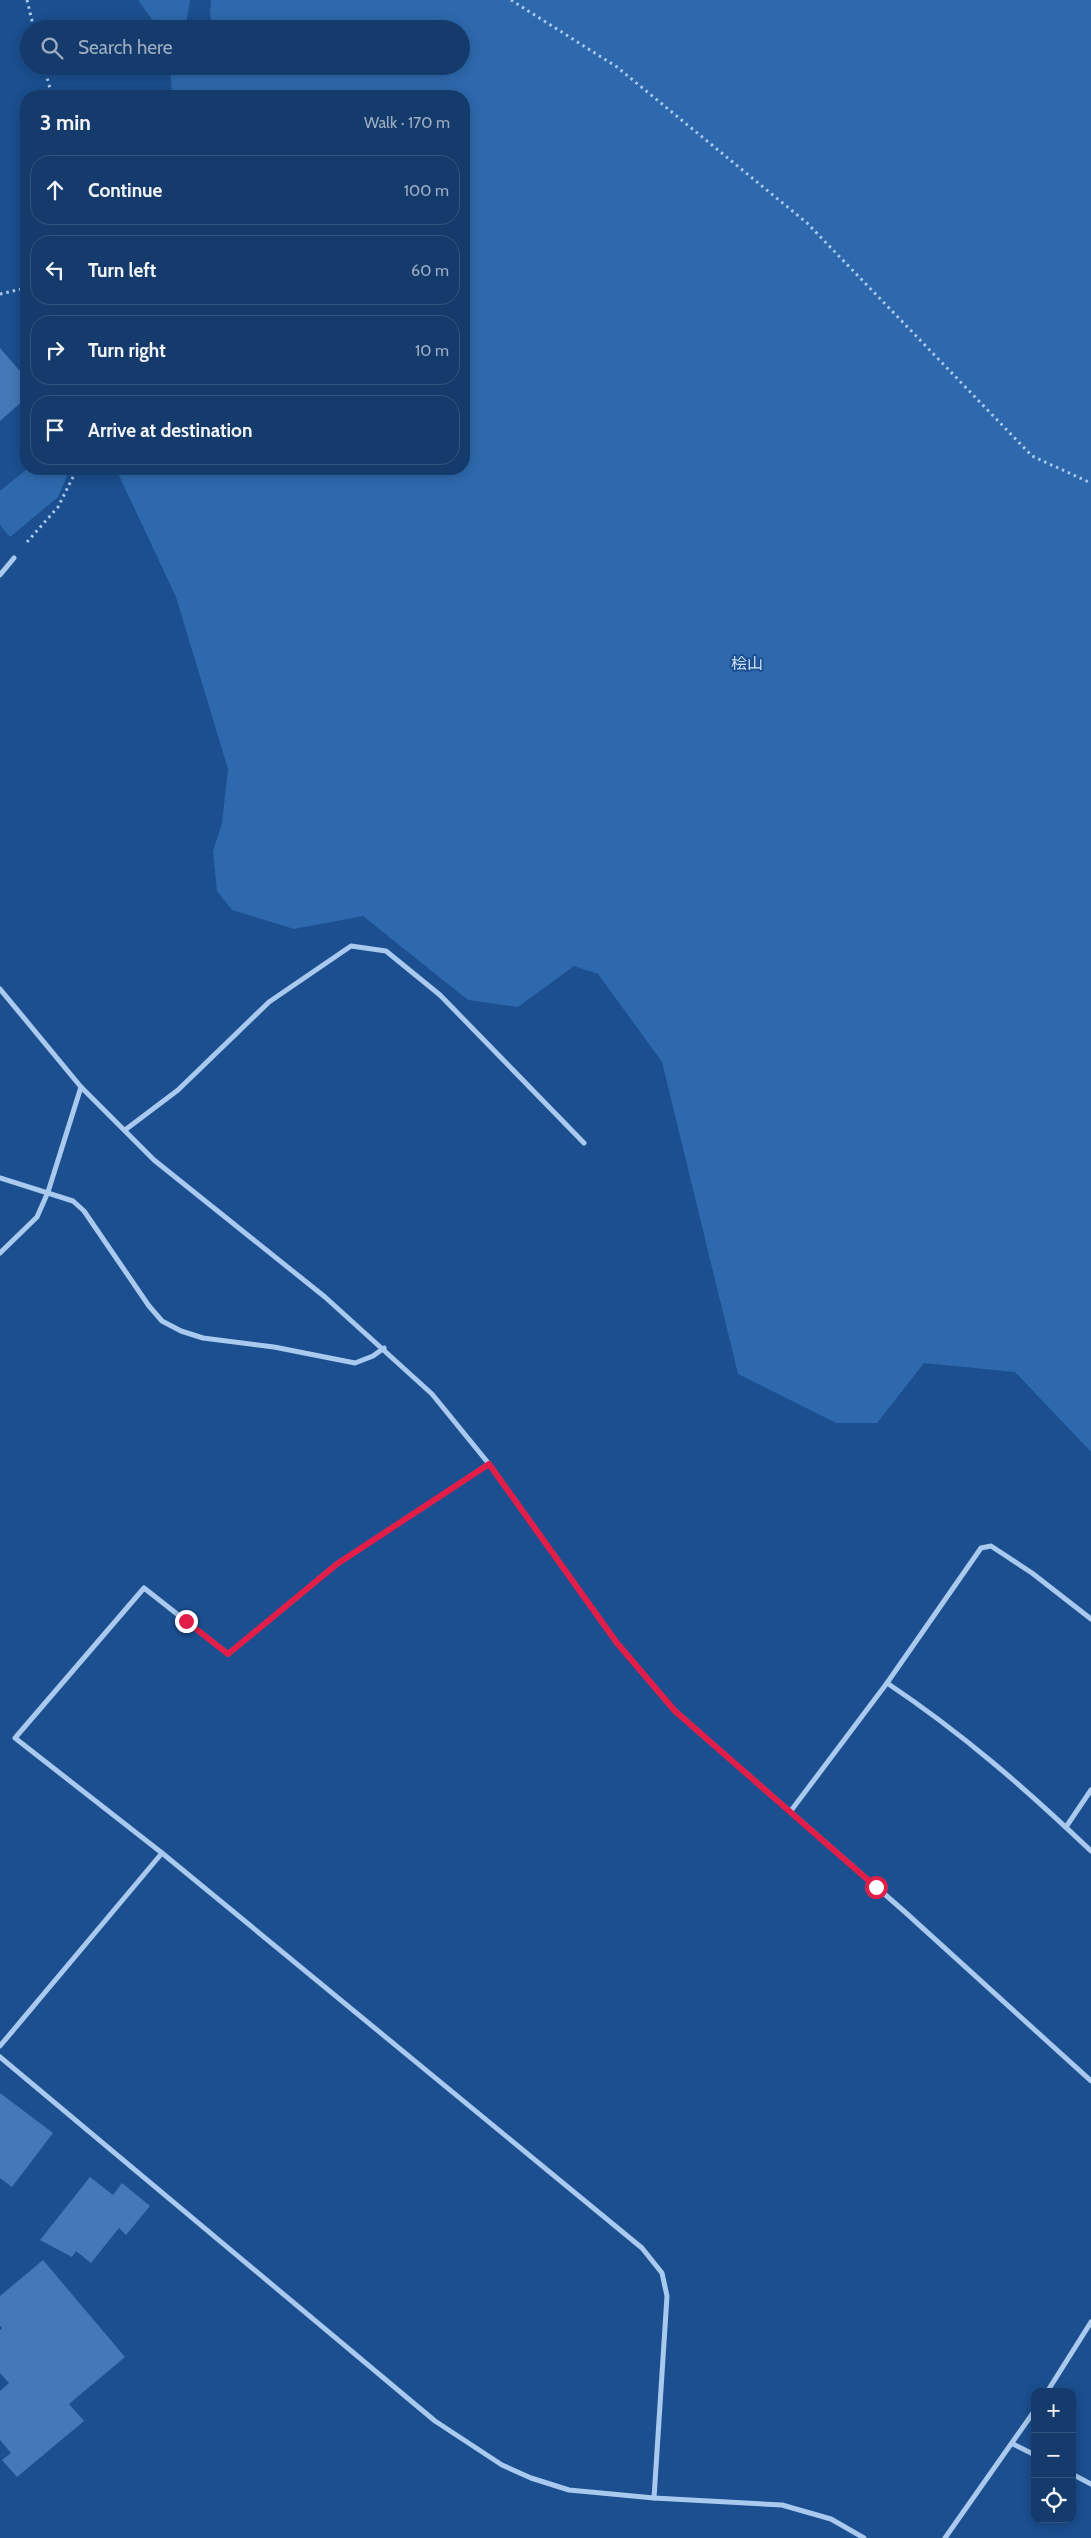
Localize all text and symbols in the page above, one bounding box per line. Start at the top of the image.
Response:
search box [20,20,470,75]
icon: search [38,34,66,62]
text: Search here [78,36,172,59]
text: 3 min [40,110,91,135]
text: Walk · 170 m [364,113,450,132]
icon: ahead [41,176,69,204]
text: Continue [88,179,162,202]
text: 100 m [404,181,449,200]
icon: left [41,256,69,284]
text: Turn left [88,259,156,282]
text: 60 m [411,261,449,280]
icon: right [41,336,69,364]
text: Turn right [88,339,166,362]
text: 10 m [415,341,449,360]
icon: arrive [41,416,69,444]
text: Arrive at destination [88,419,252,442]
park label: 桧山 [731,654,763,673]
route end [175,1610,198,1633]
route start [865,1876,888,1899]
map controls [1031,2388,1076,2523]
button: + [1031,2388,1076,2433]
button: − [1031,2433,1076,2478]
button: locate [1031,2478,1076,2523]

